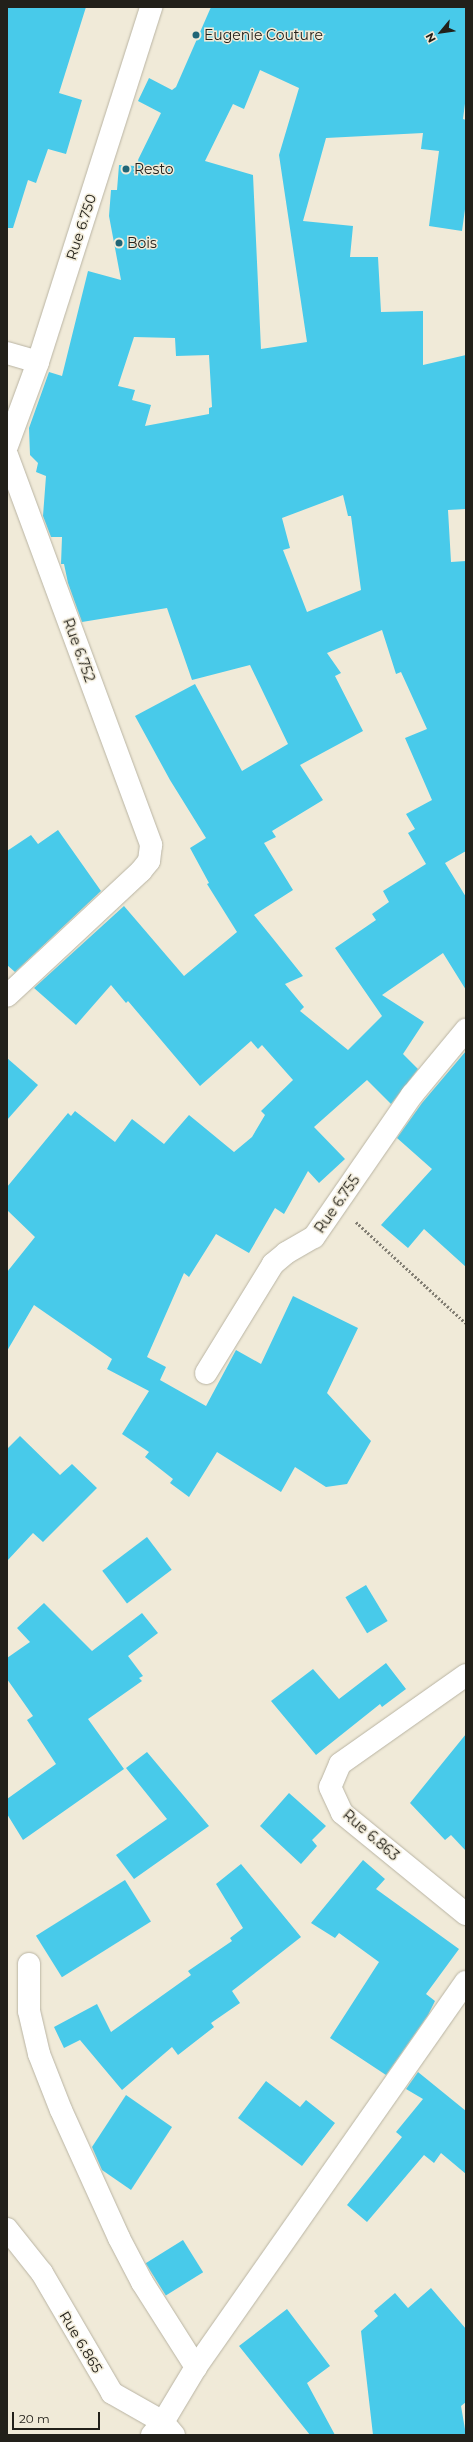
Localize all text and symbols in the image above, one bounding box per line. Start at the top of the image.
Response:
north arrow [421,12,461,52]
place label: Eugenie Couture [204,27,323,43]
marker: Eugenie Couture [191,30,201,40]
text: N [422,31,439,45]
place label: Resto [134,161,174,177]
marker: Resto [121,164,131,174]
street label: Rue 6.750 [62,192,100,262]
place label: Bois [127,235,157,251]
marker: Bois [114,238,124,248]
street label: Rue 6.752 [60,616,98,684]
street label: Rue 6.755 [311,1172,363,1236]
street label: Rue 6.863 [340,1806,402,1864]
street label: Rue 6.865 [56,2308,106,2376]
scale bar [14,2404,102,2430]
text: 20 m [19,2411,50,2426]

